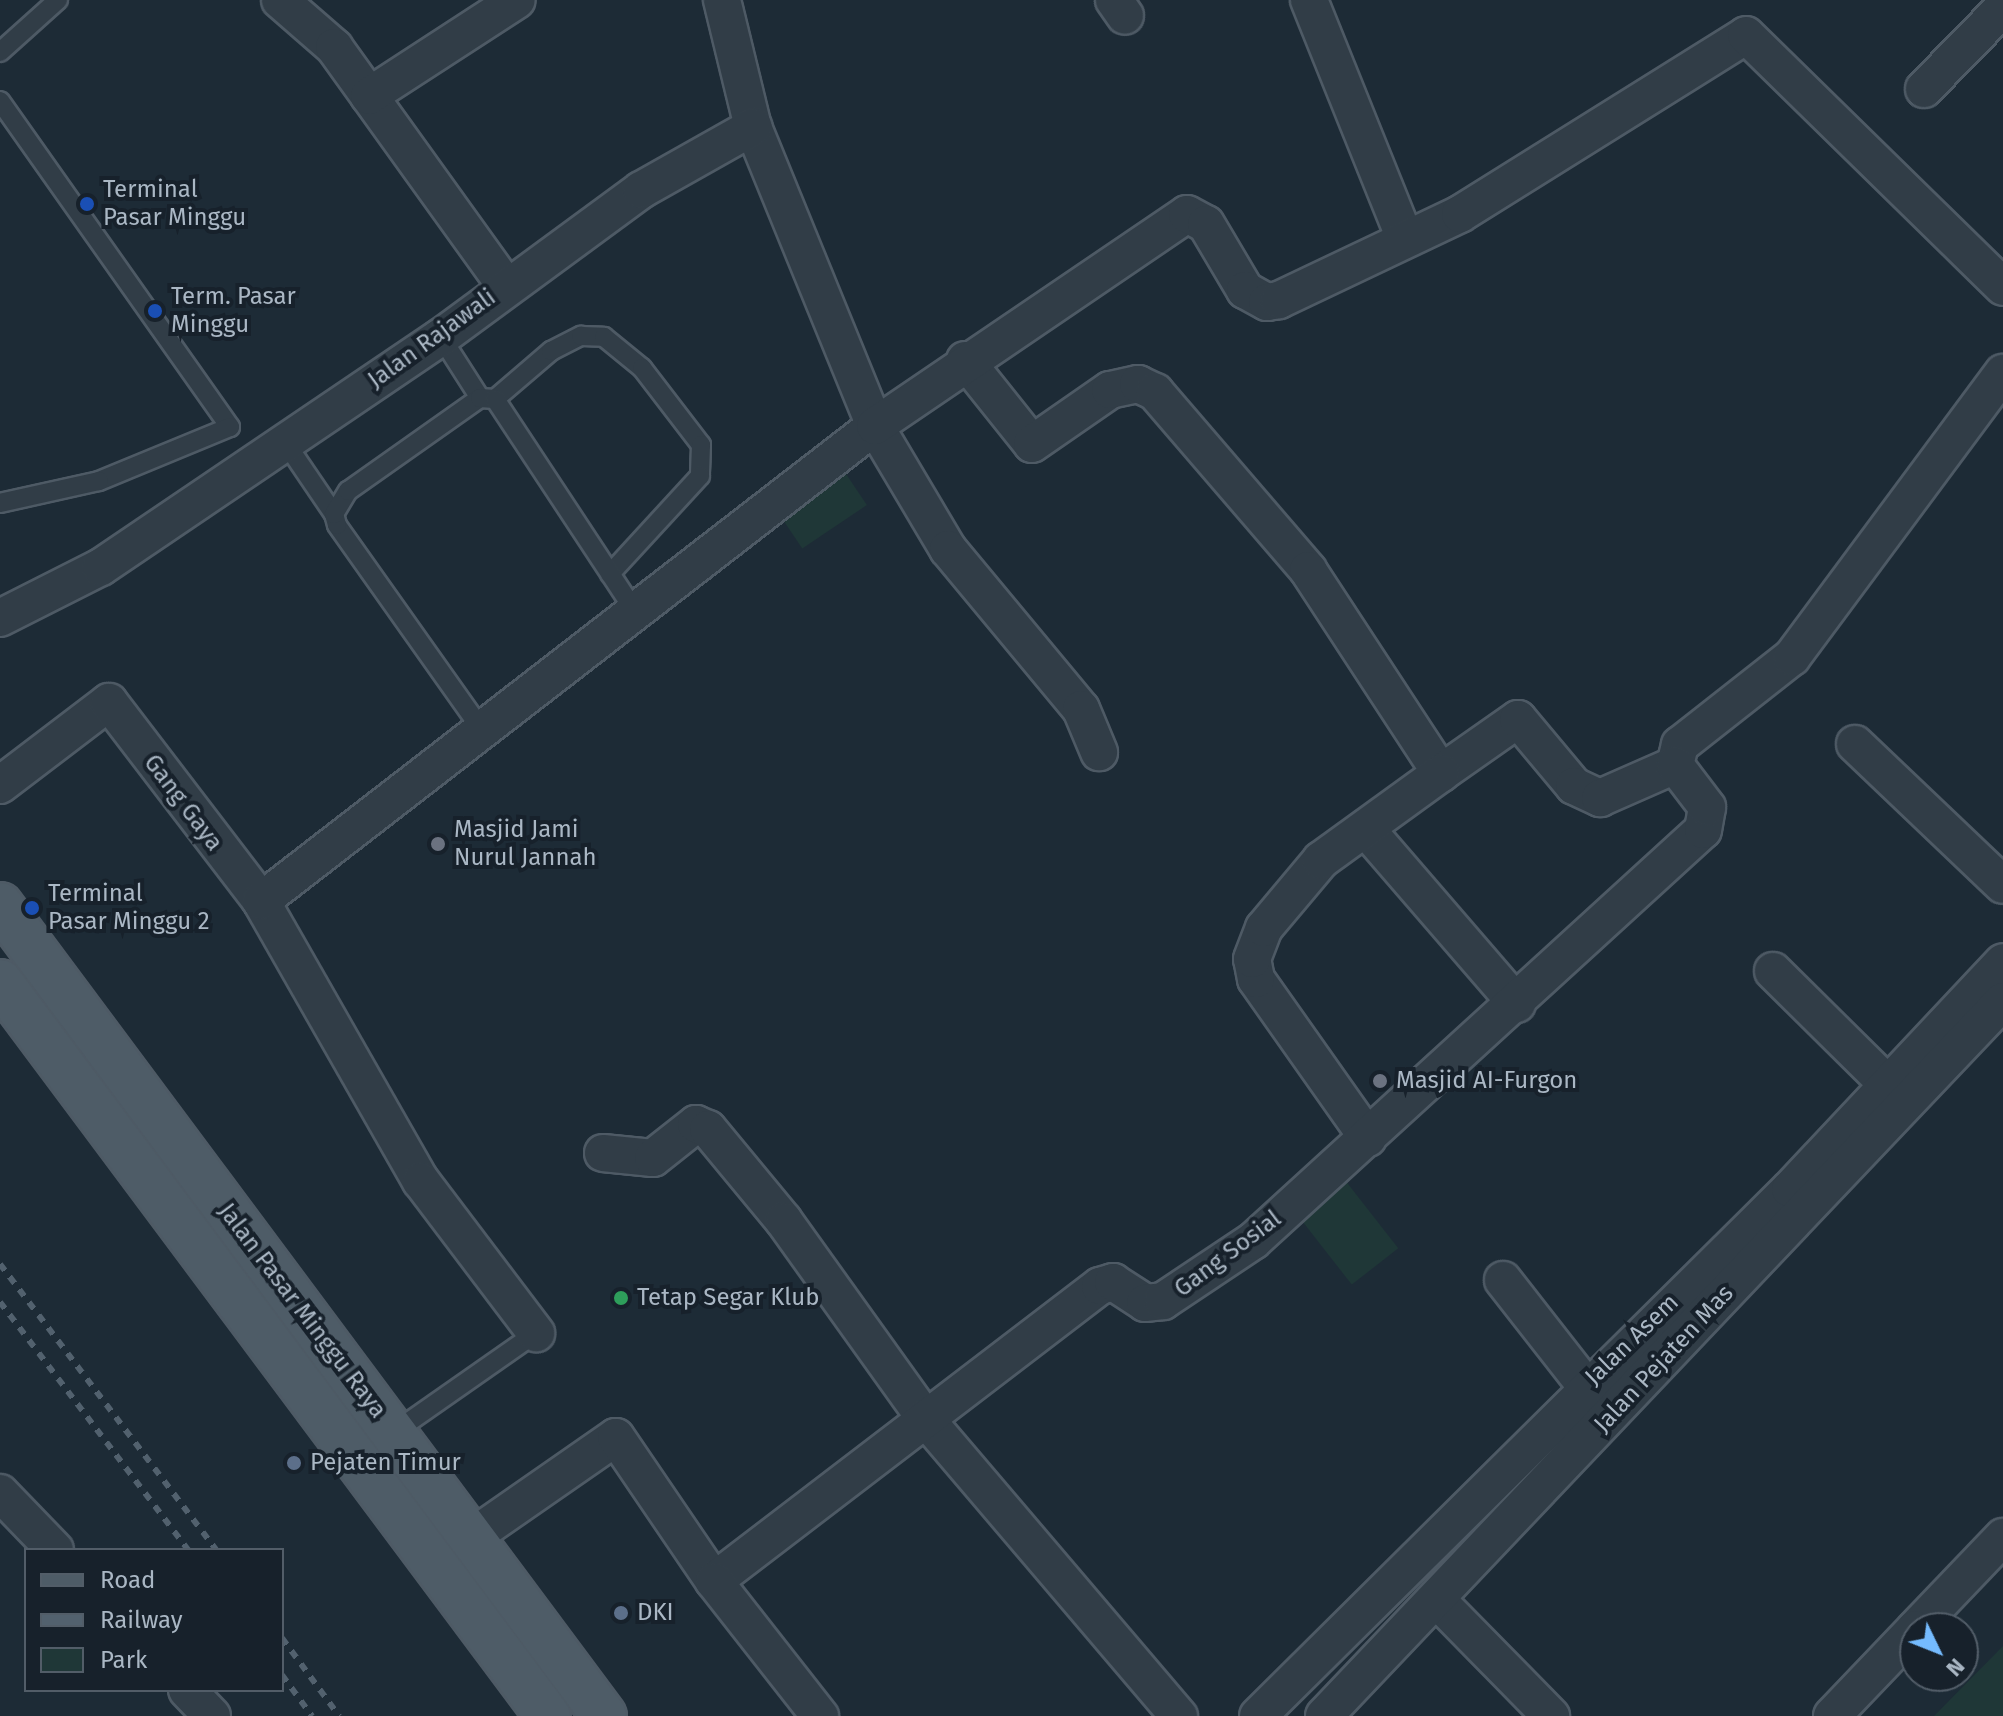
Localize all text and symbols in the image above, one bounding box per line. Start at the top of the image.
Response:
place label: Terminal Pasar Minggu [103,176,246,232]
marker: Terminal Pasar Minggu [78,195,96,213]
place label: Term. Pasar Minggu [171,283,296,339]
street label: Jalan Rajawali [363,283,501,395]
marker: Term. Pasar Minggu [146,302,164,320]
street label: Gang Gaya [137,749,229,857]
place label: Masjid Jami Nurul Jannah [454,816,597,872]
marker: Masjid Jami Nurul Jannah [429,835,447,853]
place label: Terminal Pasar Minggu 2 [48,880,210,936]
marker: Terminal Pasar Minggu 2 [23,899,41,917]
place label: Masjid AI-Furgon [1396,1067,1577,1095]
marker: Masjid AI-Furgon [1371,1072,1389,1090]
street label: Jalan Pasar Minggu Raya [212,1198,392,1424]
street label: Gang Sosial [1169,1205,1287,1303]
street label: Jalan Pejaten Mas [1588,1279,1740,1439]
place label: Tetap Segar Klub [637,1284,820,1312]
street label: Jalan Asem [1579,1288,1685,1392]
marker: Tetap Segar Klub [612,1289,630,1307]
place label: Pejaten Timur [310,1449,461,1477]
marker: Pejaten Timur [285,1454,303,1472]
legend [24,1548,284,1692]
text: Road [100,1566,155,1594]
place label: DKI [637,1599,674,1627]
marker: DKI [612,1604,630,1622]
text: Railway [100,1606,183,1634]
north arrow [1899,1612,1979,1692]
text: Park [100,1646,147,1674]
text: N [1941,1653,1970,1682]

